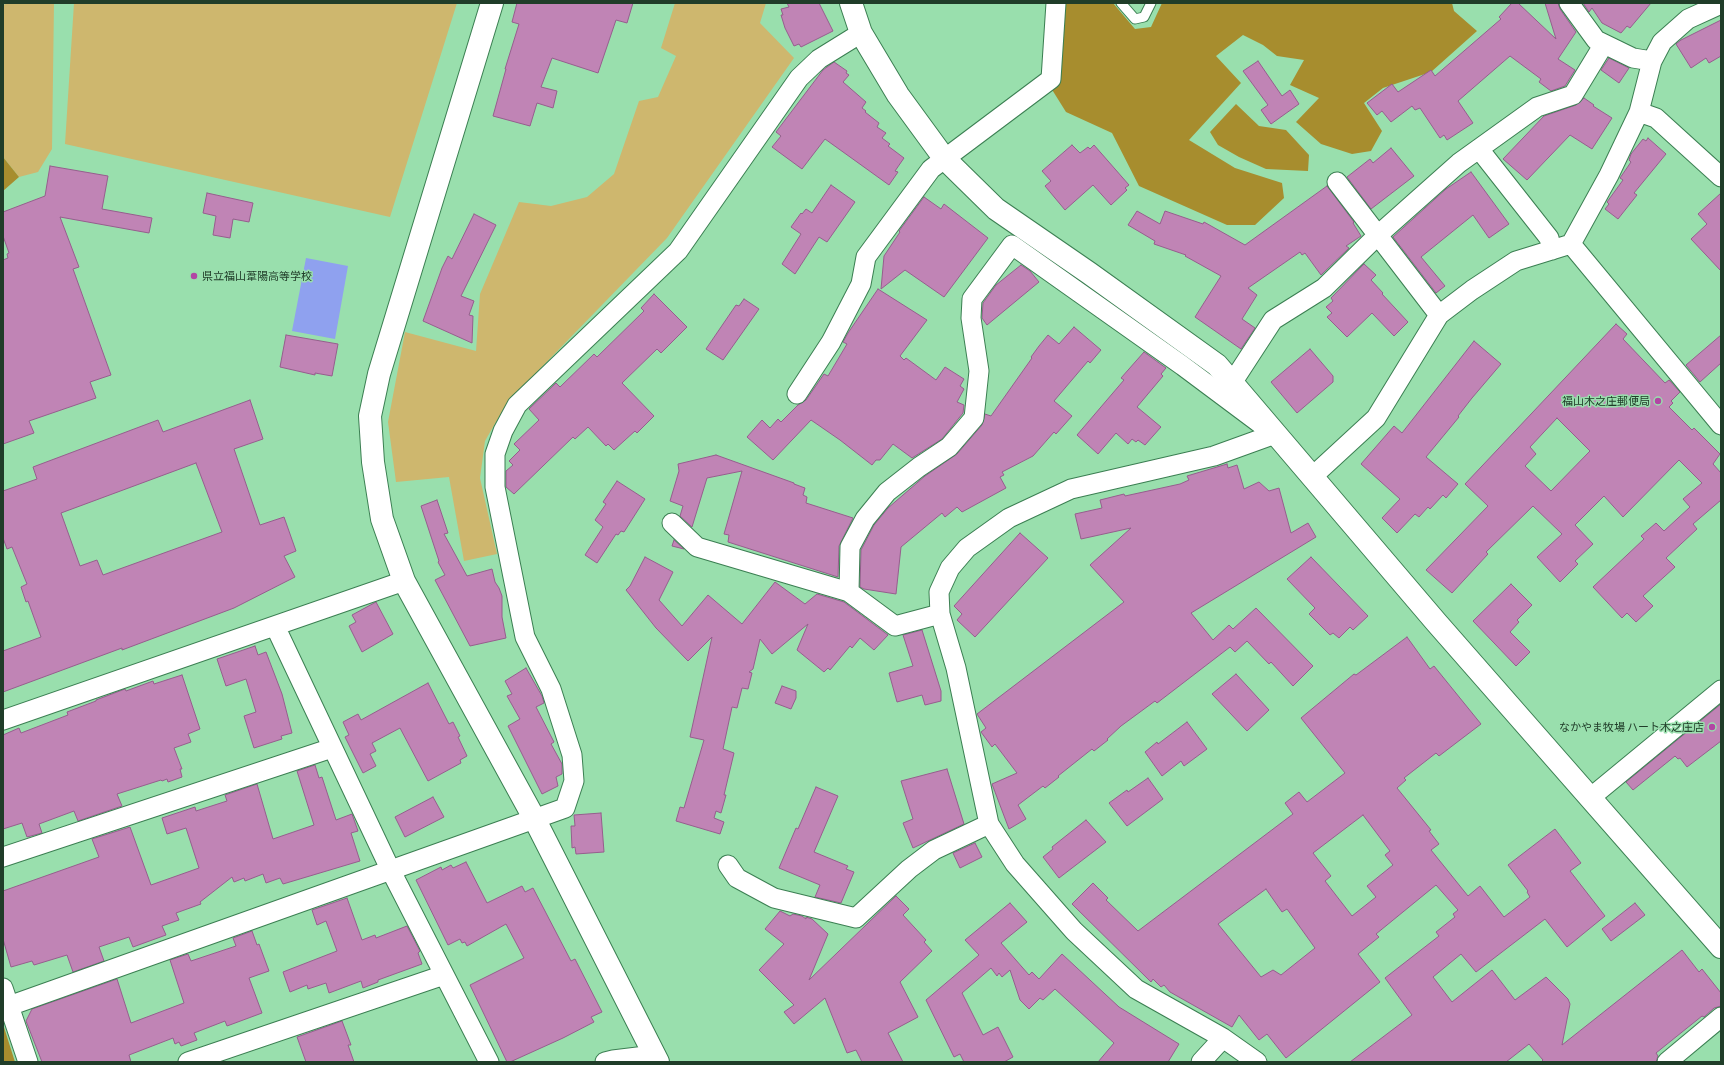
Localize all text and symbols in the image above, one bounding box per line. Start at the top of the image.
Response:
place label: 県立福山葦陽高等学校 [202,269,312,283]
marker: 県立福山葦陽高等学校 [189,271,199,281]
place label: 福山木之庄郵便局 [1562,394,1650,408]
marker: 福山木之庄郵便局 [1653,396,1663,406]
place label: なかやま牧場 ハート木之庄店 [1559,720,1704,734]
marker: なかやま牧場 ハート木之庄店 [1707,722,1717,732]

